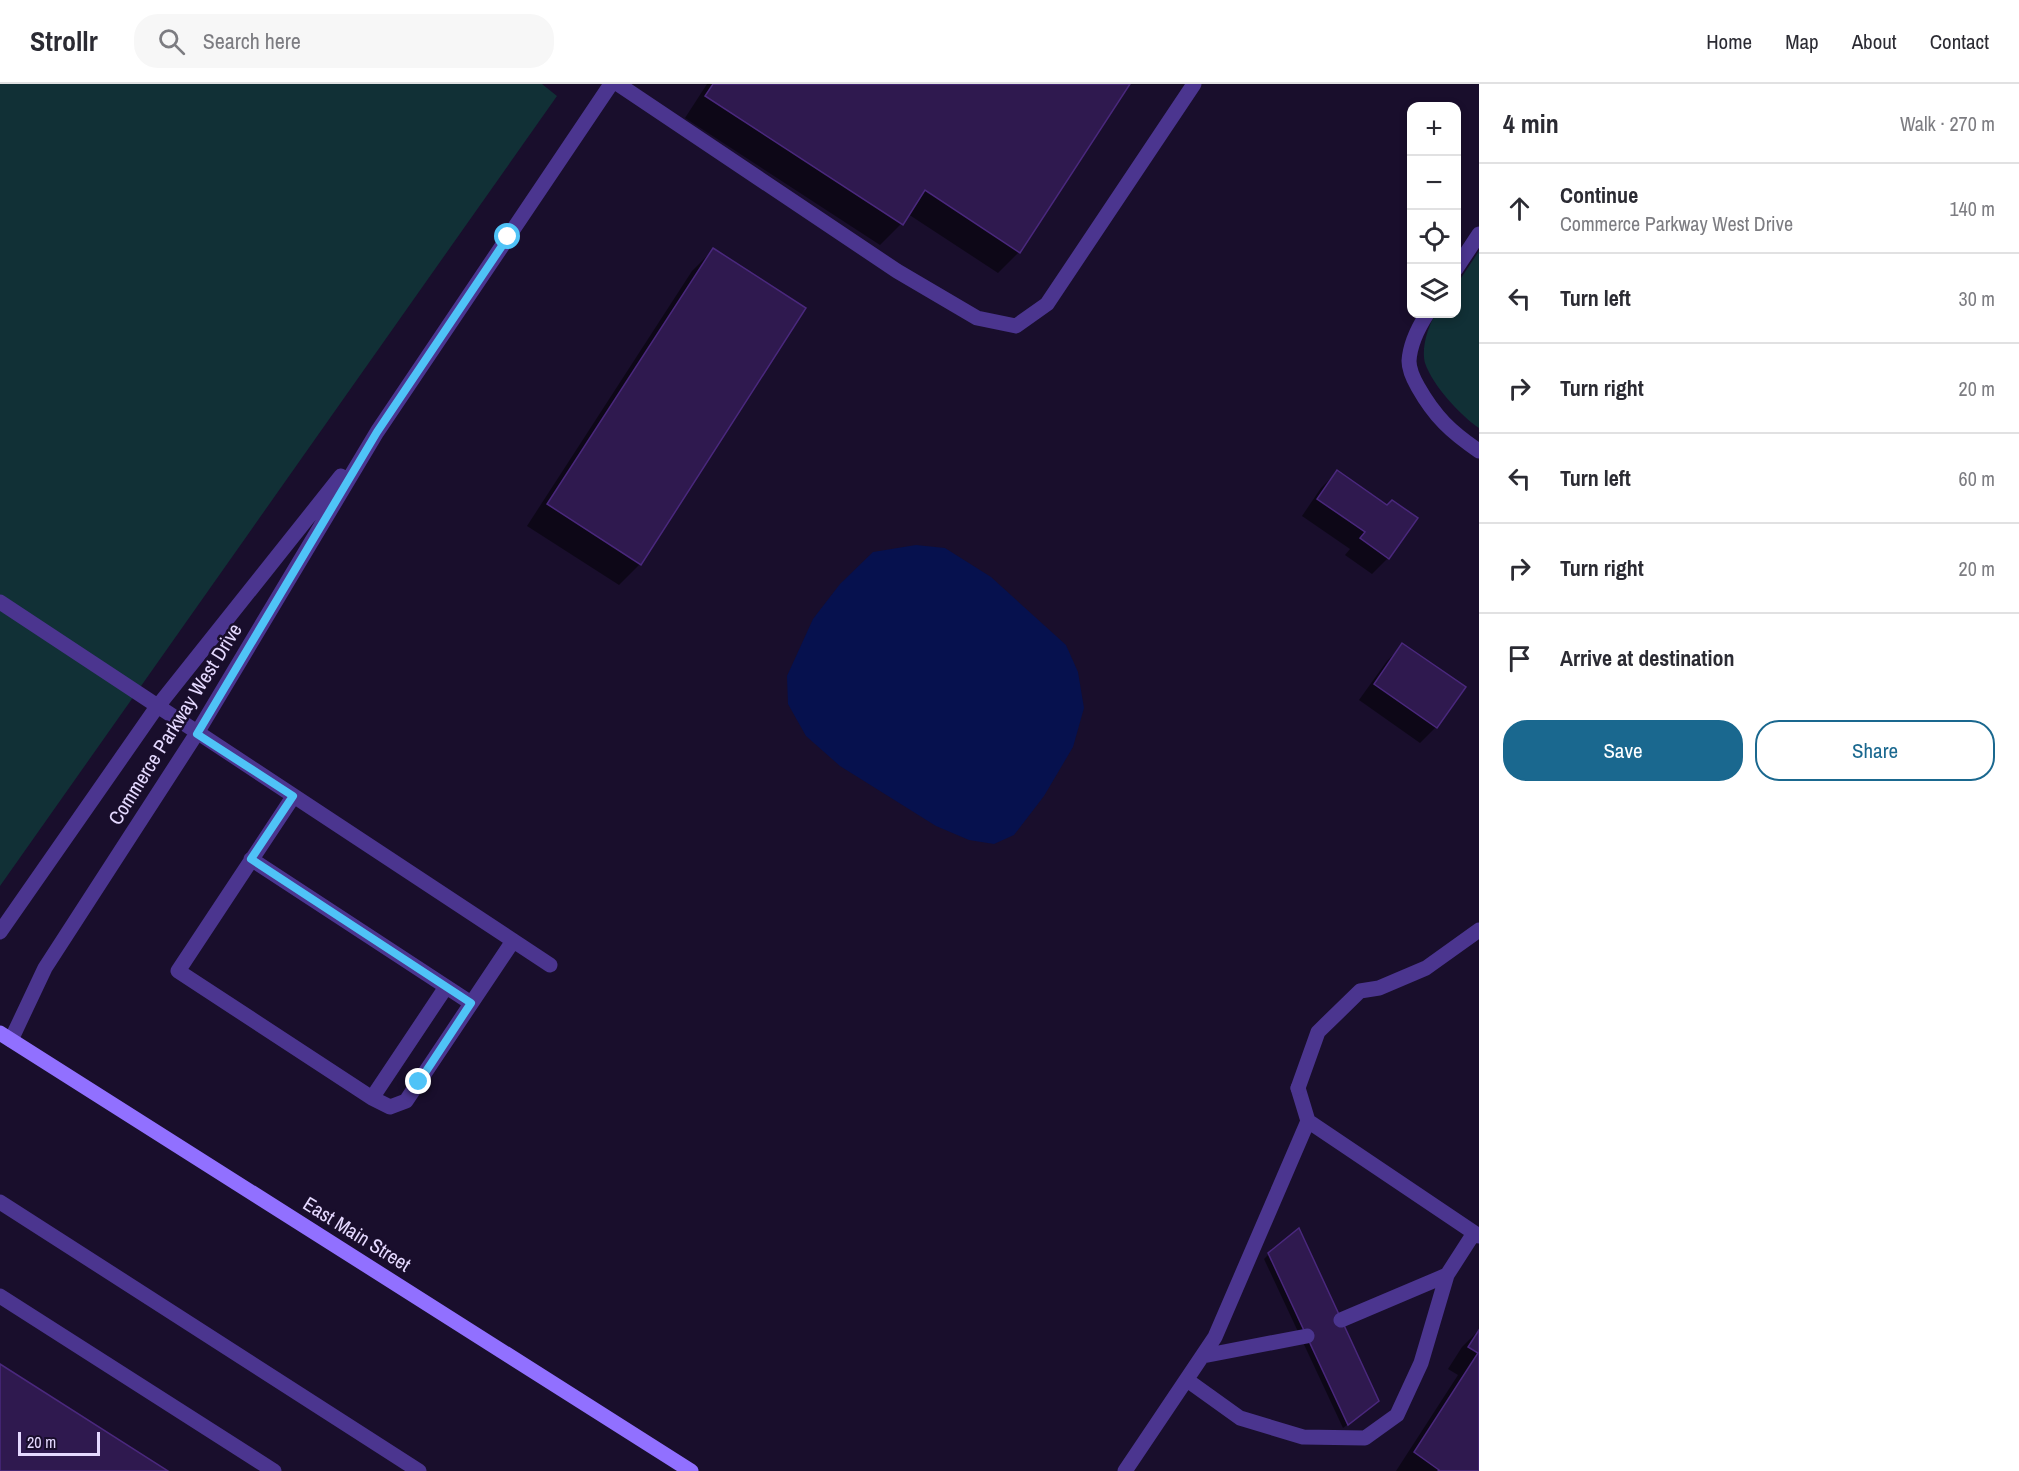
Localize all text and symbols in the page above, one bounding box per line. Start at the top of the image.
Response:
search box [134,14,554,68]
text: Strollr [30,22,98,60]
icon: search [155,25,188,58]
text: Search here [203,26,301,56]
text: Home [1706,27,1752,56]
text: Map [1785,27,1819,56]
text: About [1852,27,1897,56]
text: Contact [1930,27,1989,56]
map controls [1407,102,1461,318]
button: + [1407,102,1461,156]
text: 4 min [1503,106,1559,141]
text: Walk · 270 m [1900,110,1995,137]
button: − [1407,156,1461,210]
text: Continue [1560,180,1638,210]
icon: ahead [1503,192,1536,225]
text: 140 m [1949,195,1995,222]
button: locate [1407,210,1461,264]
text: Commerce Parkway West Drive [1560,210,1793,237]
route start [494,223,520,249]
button: layers [1407,264,1461,318]
icon: left [1503,282,1536,315]
text: Turn left [1560,283,1631,313]
text: 30 m [1959,285,1995,312]
icon: right [1503,372,1536,405]
text: Turn right [1560,373,1644,403]
text: 20 m [1959,375,1995,402]
icon: left [1503,462,1536,495]
text: Turn left [1560,463,1631,493]
text: 60 m [1959,465,1995,492]
icon: right [1503,552,1536,585]
text: Turn right [1560,553,1644,583]
text: 20 m [1959,555,1995,582]
street label: Commerce Parkway West Drive [101,618,248,830]
icon: arrive [1503,642,1536,675]
text: Arrive at destination [1560,643,1734,673]
button: Save [1503,720,1743,781]
button: Share [1755,720,1995,781]
route end [405,1068,431,1094]
street label: East Main Street [298,1190,417,1278]
scale bar [18,1429,100,1456]
text: 20 m [27,1431,56,1453]

